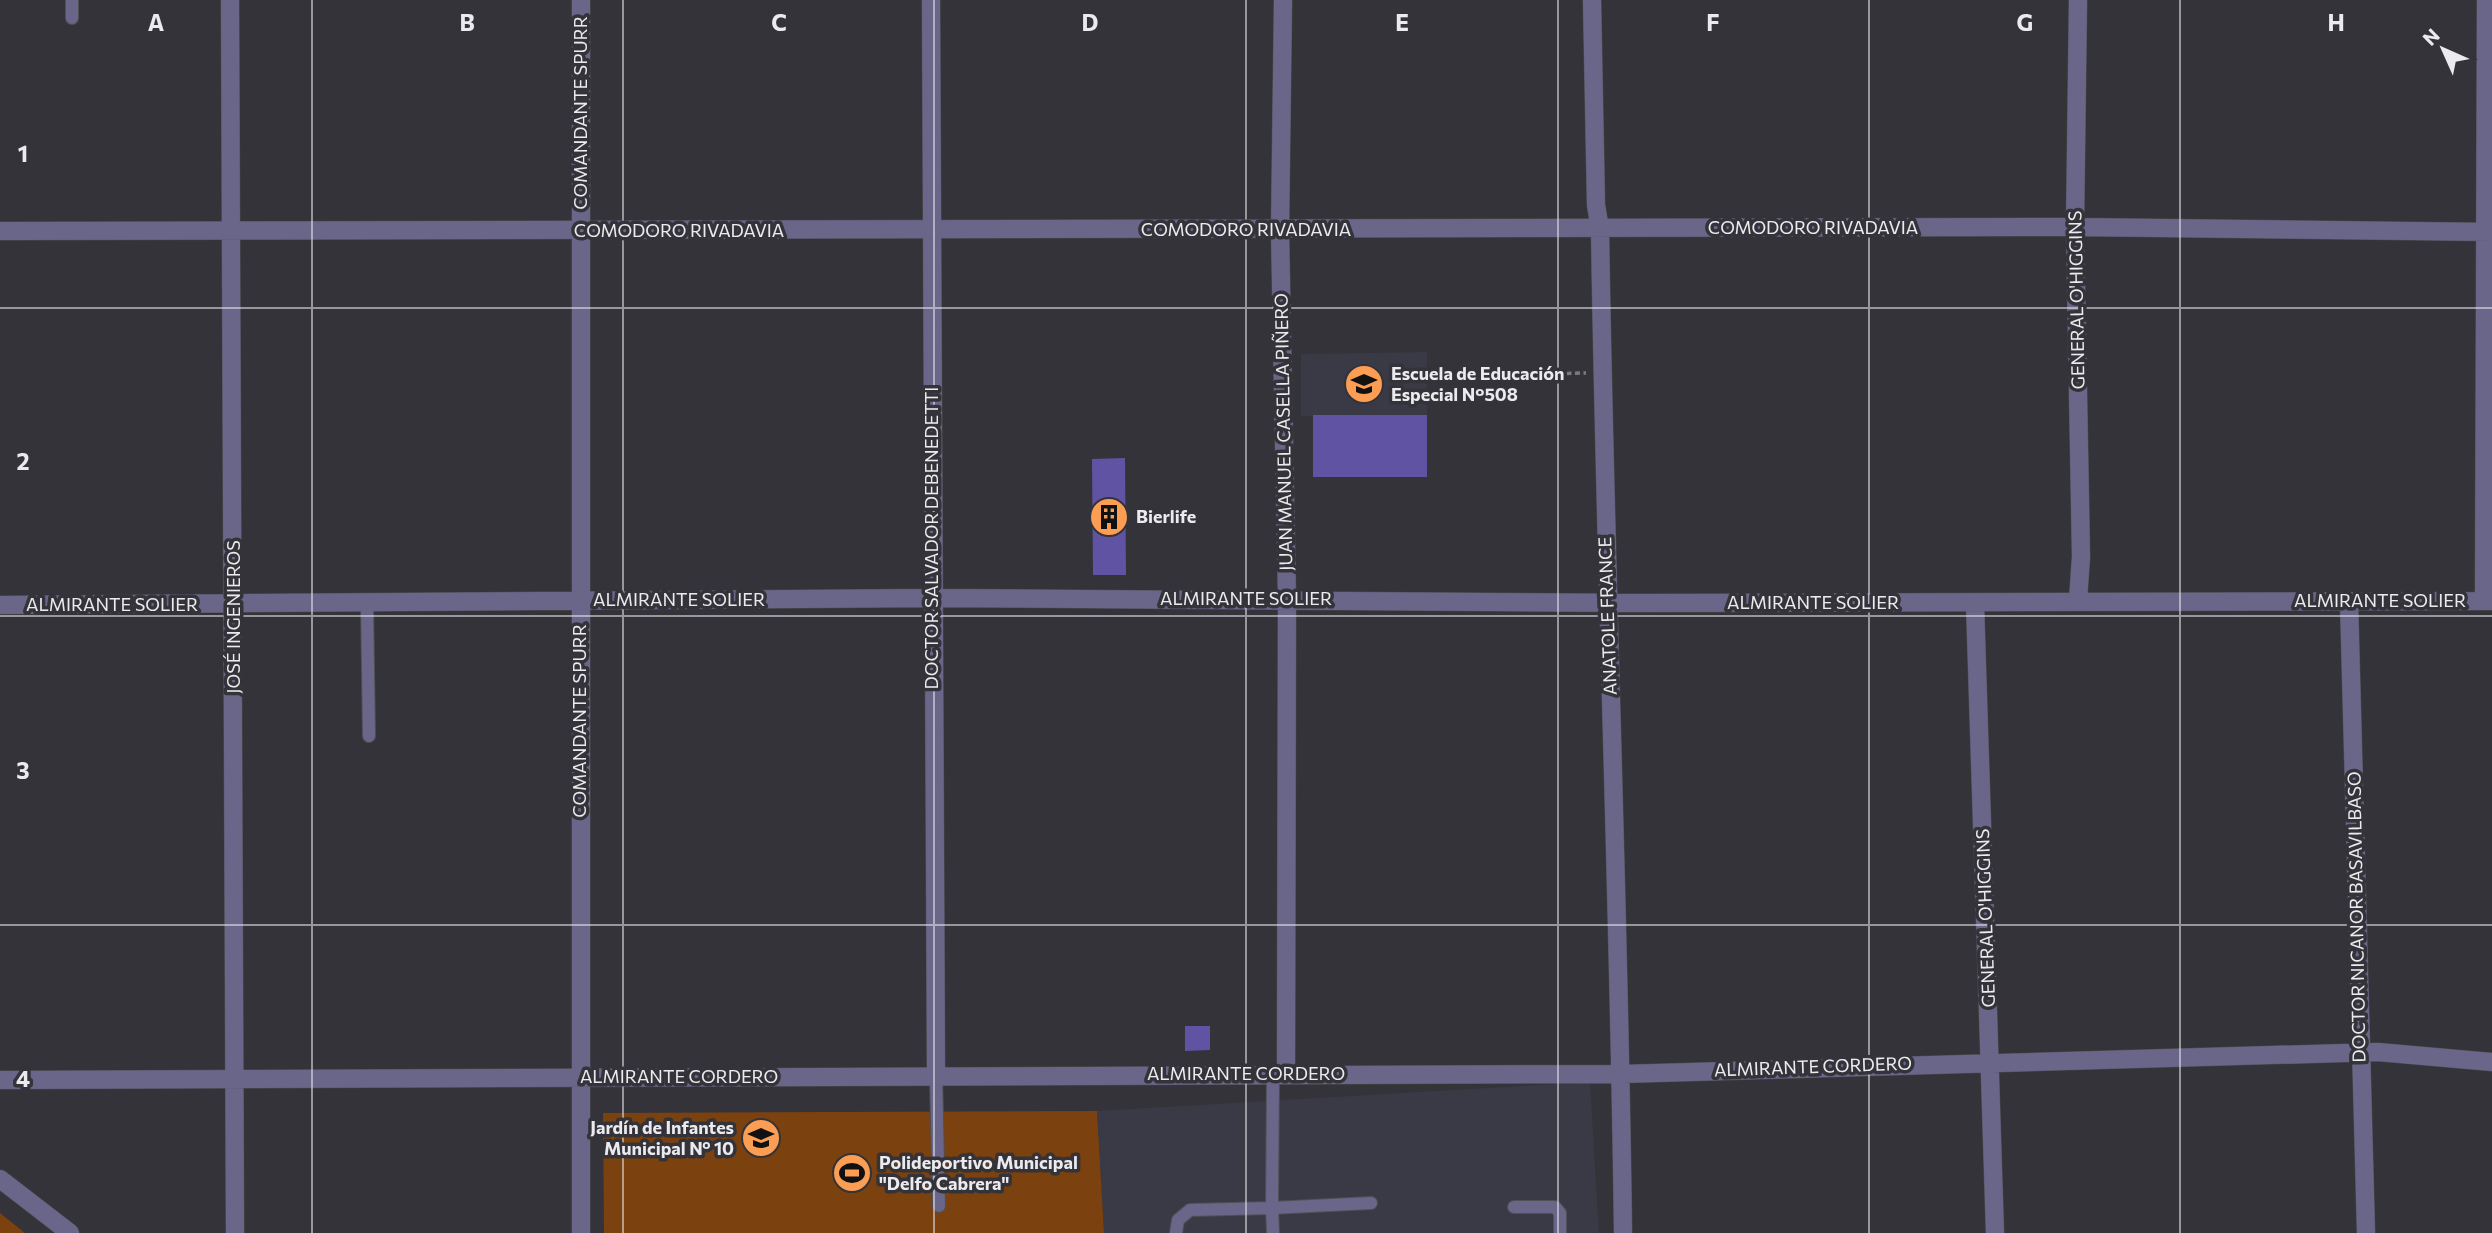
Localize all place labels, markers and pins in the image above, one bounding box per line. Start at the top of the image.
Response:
place label: Escuela de Educación Especial N°508 [1391,362,1564,405]
school or university icon: Escuela de Educación Especial N°508 [1343,363,1385,405]
building icon: Bierlife [1088,496,1130,538]
place label: Bierlife [1136,505,1196,527]
place label: Jardín de Infantes Municipal Nº 10 [590,1116,734,1159]
school or university icon: Jardín de Infantes Municipal Nº 10 [740,1117,782,1159]
place label: Polideportivo Municipal "Delfo Cabrera" [879,1151,1078,1194]
sports icon: Polideportivo Municipal "Delfo Cabrera" [831,1152,873,1194]

